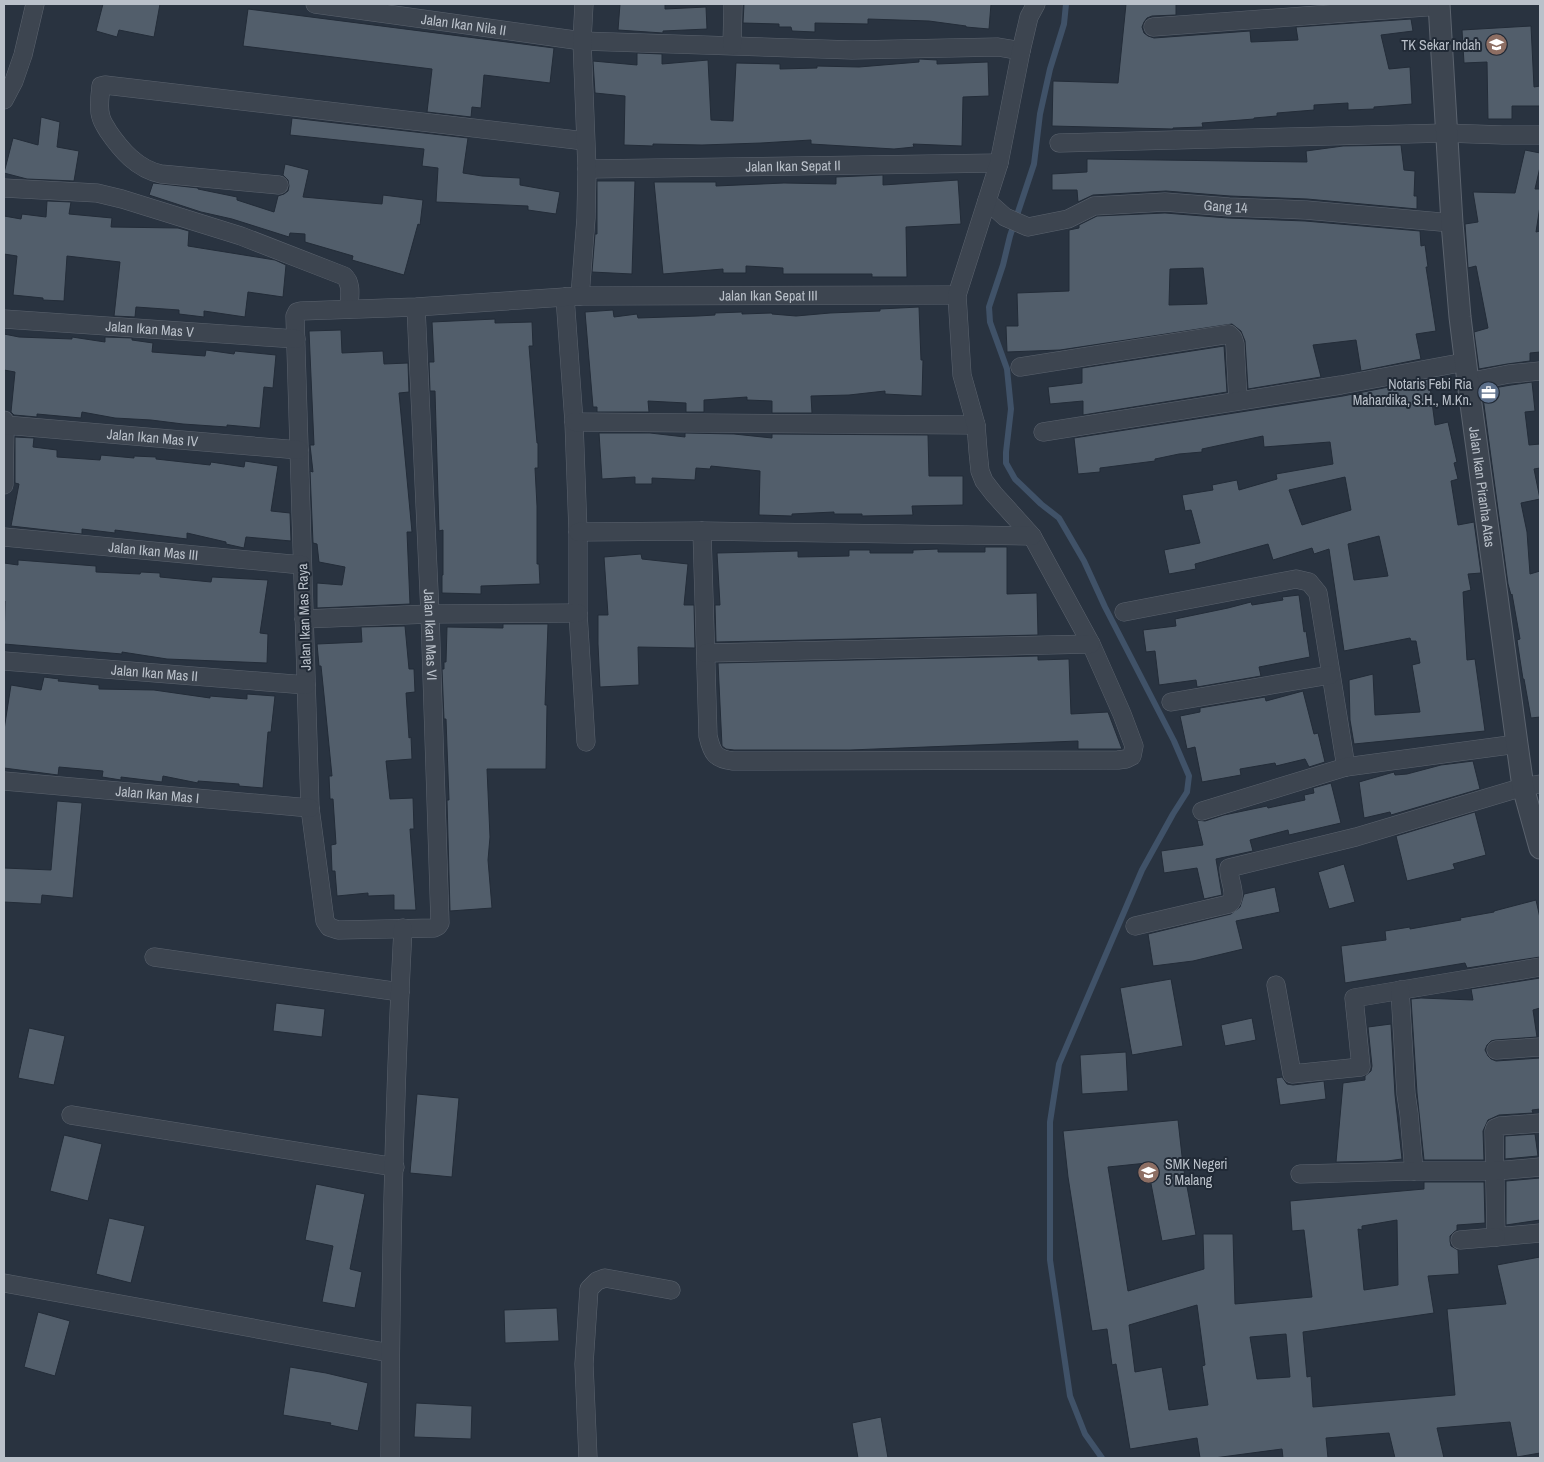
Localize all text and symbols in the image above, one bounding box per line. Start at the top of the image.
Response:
street label: Jalan Ikan Nila II [420,10,507,39]
school or university icon: TK Sekar Indah [1485,33,1509,57]
place label: TK Sekar Indah [1401,36,1481,54]
street label: Jalan Ikan Sepat II [745,156,841,176]
street label: Gang 14 [1203,196,1249,217]
street label: Jalan Ikan Sepat III [719,286,818,305]
street label: Jalan Ikan Mas V [105,317,195,341]
place label: Notaris Febi Ria Mahardika, S.H., M.Kn. [1353,375,1473,409]
office icon: Notaris Febi Ria Mahardika, S.H., M.Kn. [1476,380,1500,404]
street label: Jalan Ikan Mas IV [106,425,199,450]
street label: Jalan Ikan Piranha Atas [1465,425,1499,548]
street label: Jalan Ikan Mas III [108,538,199,564]
street label: Jalan Ikan Mas Raya [293,563,315,671]
street label: Jalan Ikan Mas VI [420,589,441,681]
street label: Jalan Ikan Mas II [110,661,199,685]
street label: Jalan Ikan Mas I [115,782,200,807]
place label: SMK Negeri 5 Malang [1165,1155,1228,1189]
school or university icon: SMK Negeri 5 Malang [1137,1160,1161,1184]

